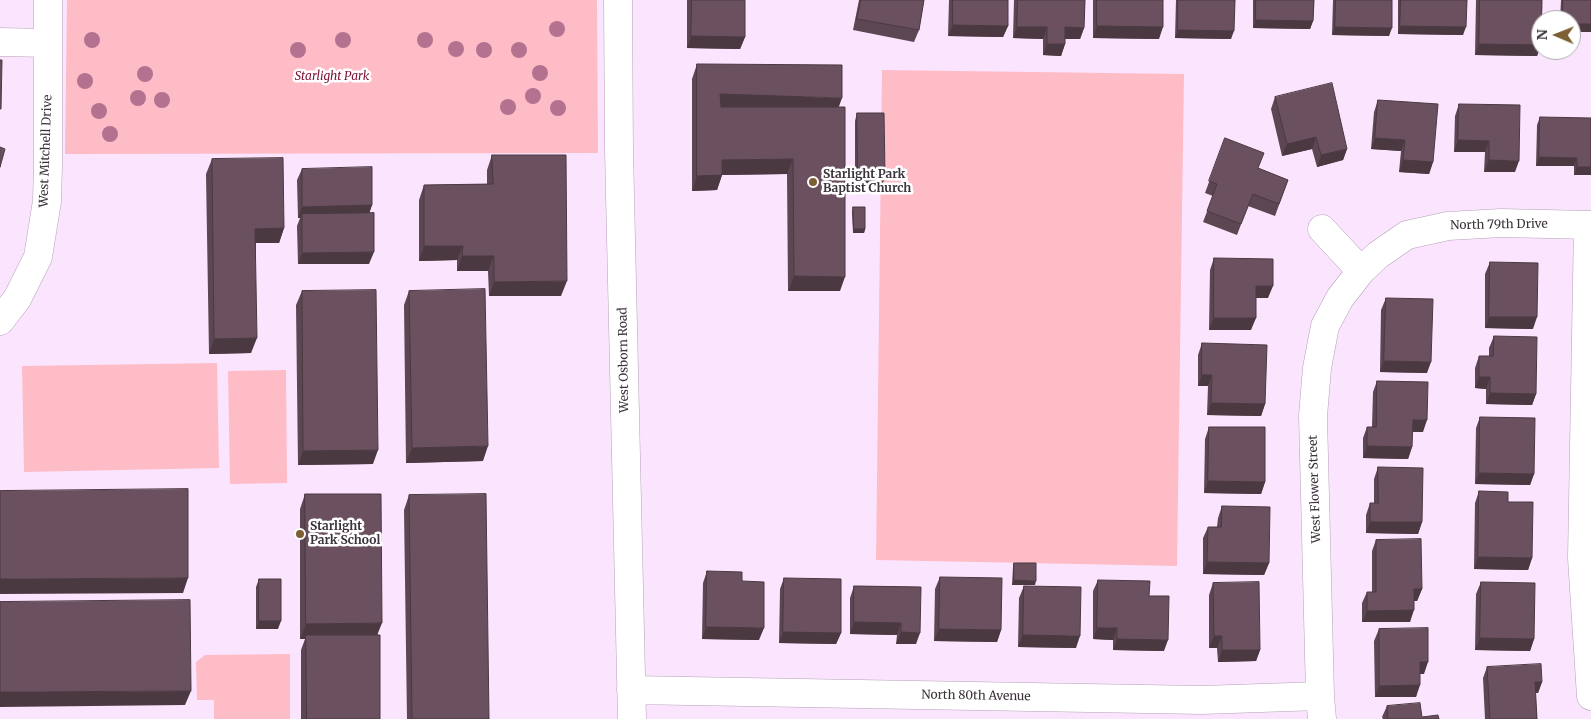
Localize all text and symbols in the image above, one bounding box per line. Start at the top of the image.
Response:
north arrow [1531,10,1581,60]
text: N [1533,29,1551,40]
park label: Starlight Park [295,70,369,84]
street label: West Mitchell Drive [37,94,55,208]
place label: Starlight Park Baptist Church [823,168,911,196]
marker: Starlight Park Baptist Church [807,176,819,188]
street label: North 79th Drive [1450,217,1548,233]
street label: West Osborn Road [616,307,632,413]
street label: West Flower Street [1306,435,1324,543]
place label: Starlight Park School [310,520,380,548]
marker: Starlight Park School [294,528,306,540]
street label: North 80th Avenue [921,688,1031,704]

